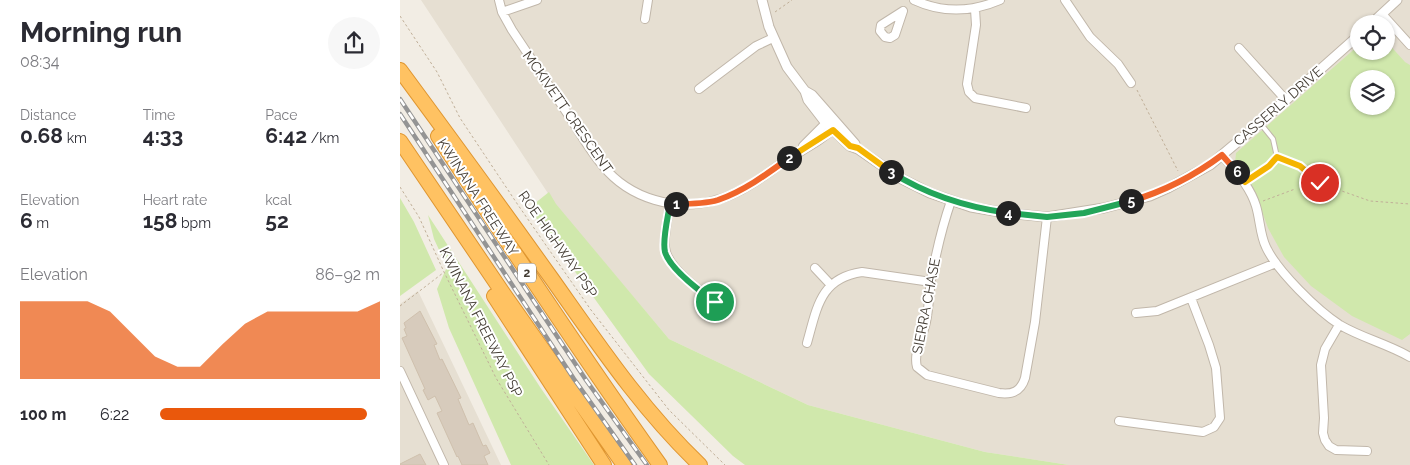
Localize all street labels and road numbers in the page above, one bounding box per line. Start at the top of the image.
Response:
street label: MCKIVETT CRESCENT [520,48,617,177]
street label: CASSERLY DRIVE [1230,63,1326,149]
street label: KWINANA FREEWAY [434,135,522,259]
street label: ROE HIGHWAY PSP [515,188,601,300]
street label: KWINANA FREEWAY PSP [436,245,526,400]
street label: SIERRA CHASE [909,257,943,355]
road number: 2 [518,264,536,282]

